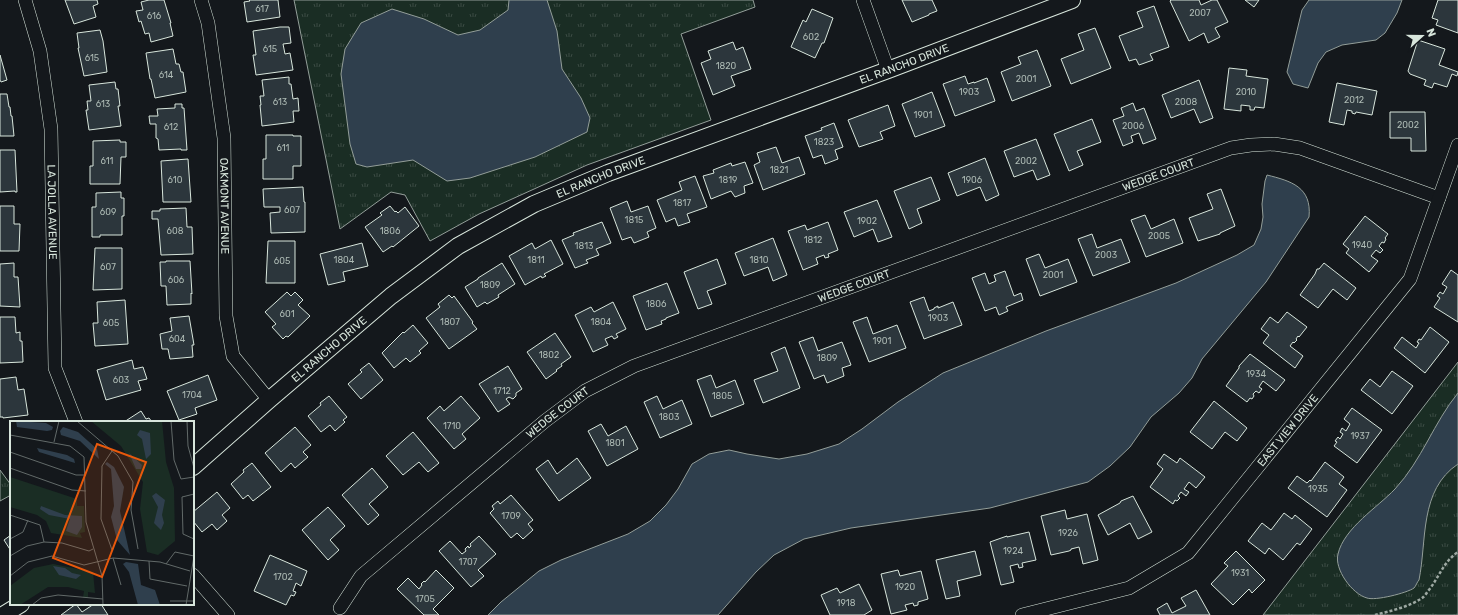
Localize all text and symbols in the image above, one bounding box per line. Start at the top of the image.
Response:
house number: 617 [255,4,269,14]
house number: 2007 [1189,8,1211,18]
house number: 616 [147,11,162,21]
north arrow [1402,16,1442,56]
text: N [1423,27,1438,39]
house number: 602 [803,32,819,42]
street label: EL RANCHO DRIVE [858,41,951,86]
house number: 615 [263,44,277,54]
house number: 615 [85,53,99,63]
house number: 1820 [716,61,737,71]
house number: 614 [159,70,174,80]
house number: 2001 [1016,74,1036,84]
house number: 1903 [959,87,979,97]
house number: 2010 [1236,87,1257,97]
house number: 2012 [1344,95,1364,105]
house number: 613 [273,97,287,107]
house number: 2008 [1175,97,1197,107]
house number: 613 [96,99,110,109]
house number: 1901 [914,110,933,120]
house number: 2002 [1397,120,1419,130]
house number: 2006 [1122,121,1145,131]
house number: 612 [164,122,178,132]
house number: 1823 [814,137,834,147]
house number: 611 [277,143,290,153]
street label: EL RANCHO DRIVE [554,153,647,200]
street label: WEDGE COURT [1120,155,1197,194]
house number: 611 [101,156,114,166]
house number: 2002 [1015,156,1037,166]
street label: OAKMONT AVENUE [218,158,232,254]
street label: LA JOLLA AVENUE [45,164,60,260]
house number: 1821 [770,165,788,175]
house number: 610 [168,175,183,185]
house number: 1819 [719,175,737,185]
house number: 1906 [962,175,983,185]
house number: 1817 [673,198,691,208]
house number: 607 [284,205,300,215]
house number: 609 [100,207,116,217]
house number: 1815 [625,215,643,225]
house number: 1902 [857,216,877,226]
house number: 608 [167,226,184,236]
house number: 1806 [380,226,401,236]
house number: 2005 [1148,231,1170,241]
house number: 1812 [804,235,822,245]
house number: 1940 [1352,240,1372,250]
house number: 1813 [575,241,593,251]
house number: 2003 [1095,250,1117,260]
house number: 1804 [334,255,355,265]
house number: 1811 [527,255,545,265]
house number: 1810 [749,255,769,265]
house number: 605 [274,256,290,266]
house number: 607 [100,262,116,272]
street label: WEDGE COURT [816,266,892,305]
house number: 2001 [1043,270,1063,280]
house number: 606 [168,275,185,285]
house number: 1809 [480,280,500,290]
house number: 1806 [646,299,667,309]
house number: 601 [280,309,295,319]
street label: EL RANCHO DRIVE [289,313,369,385]
house number: 1903 [928,313,948,323]
house number: 1807 [440,317,460,327]
house number: 1804 [591,317,612,327]
house number: 605 [103,318,119,328]
house number: 604 [169,334,186,344]
house number: 1901 [873,336,892,346]
house number: 1802 [539,350,559,360]
house number: 1809 [817,353,837,363]
house number: 1934 [1246,369,1266,379]
house number: 603 [113,375,129,385]
street label: WEDGE COURT [523,384,592,441]
house number: 1712 [493,386,511,396]
house number: 1704 [182,390,202,400]
house number: 1805 [712,391,732,401]
street label: EAST VIEW DRIVE [1254,391,1321,469]
house number: 1803 [659,412,679,422]
inset map [10,421,194,605]
house number: 1710 [443,421,461,431]
house number: 1937 [1350,431,1370,441]
house number: 1801 [605,438,625,448]
house number: 1935 [1308,484,1328,494]
house number: 1709 [501,511,521,521]
house number: 1926 [1058,528,1079,538]
house number: 1924 [1003,546,1023,556]
house number: 1707 [459,557,478,567]
house number: 1931 [1231,568,1249,578]
house number: 1702 [273,572,293,582]
house number: 1920 [895,582,915,592]
house number: 1705 [415,594,435,604]
house number: 1918 [837,598,856,608]

